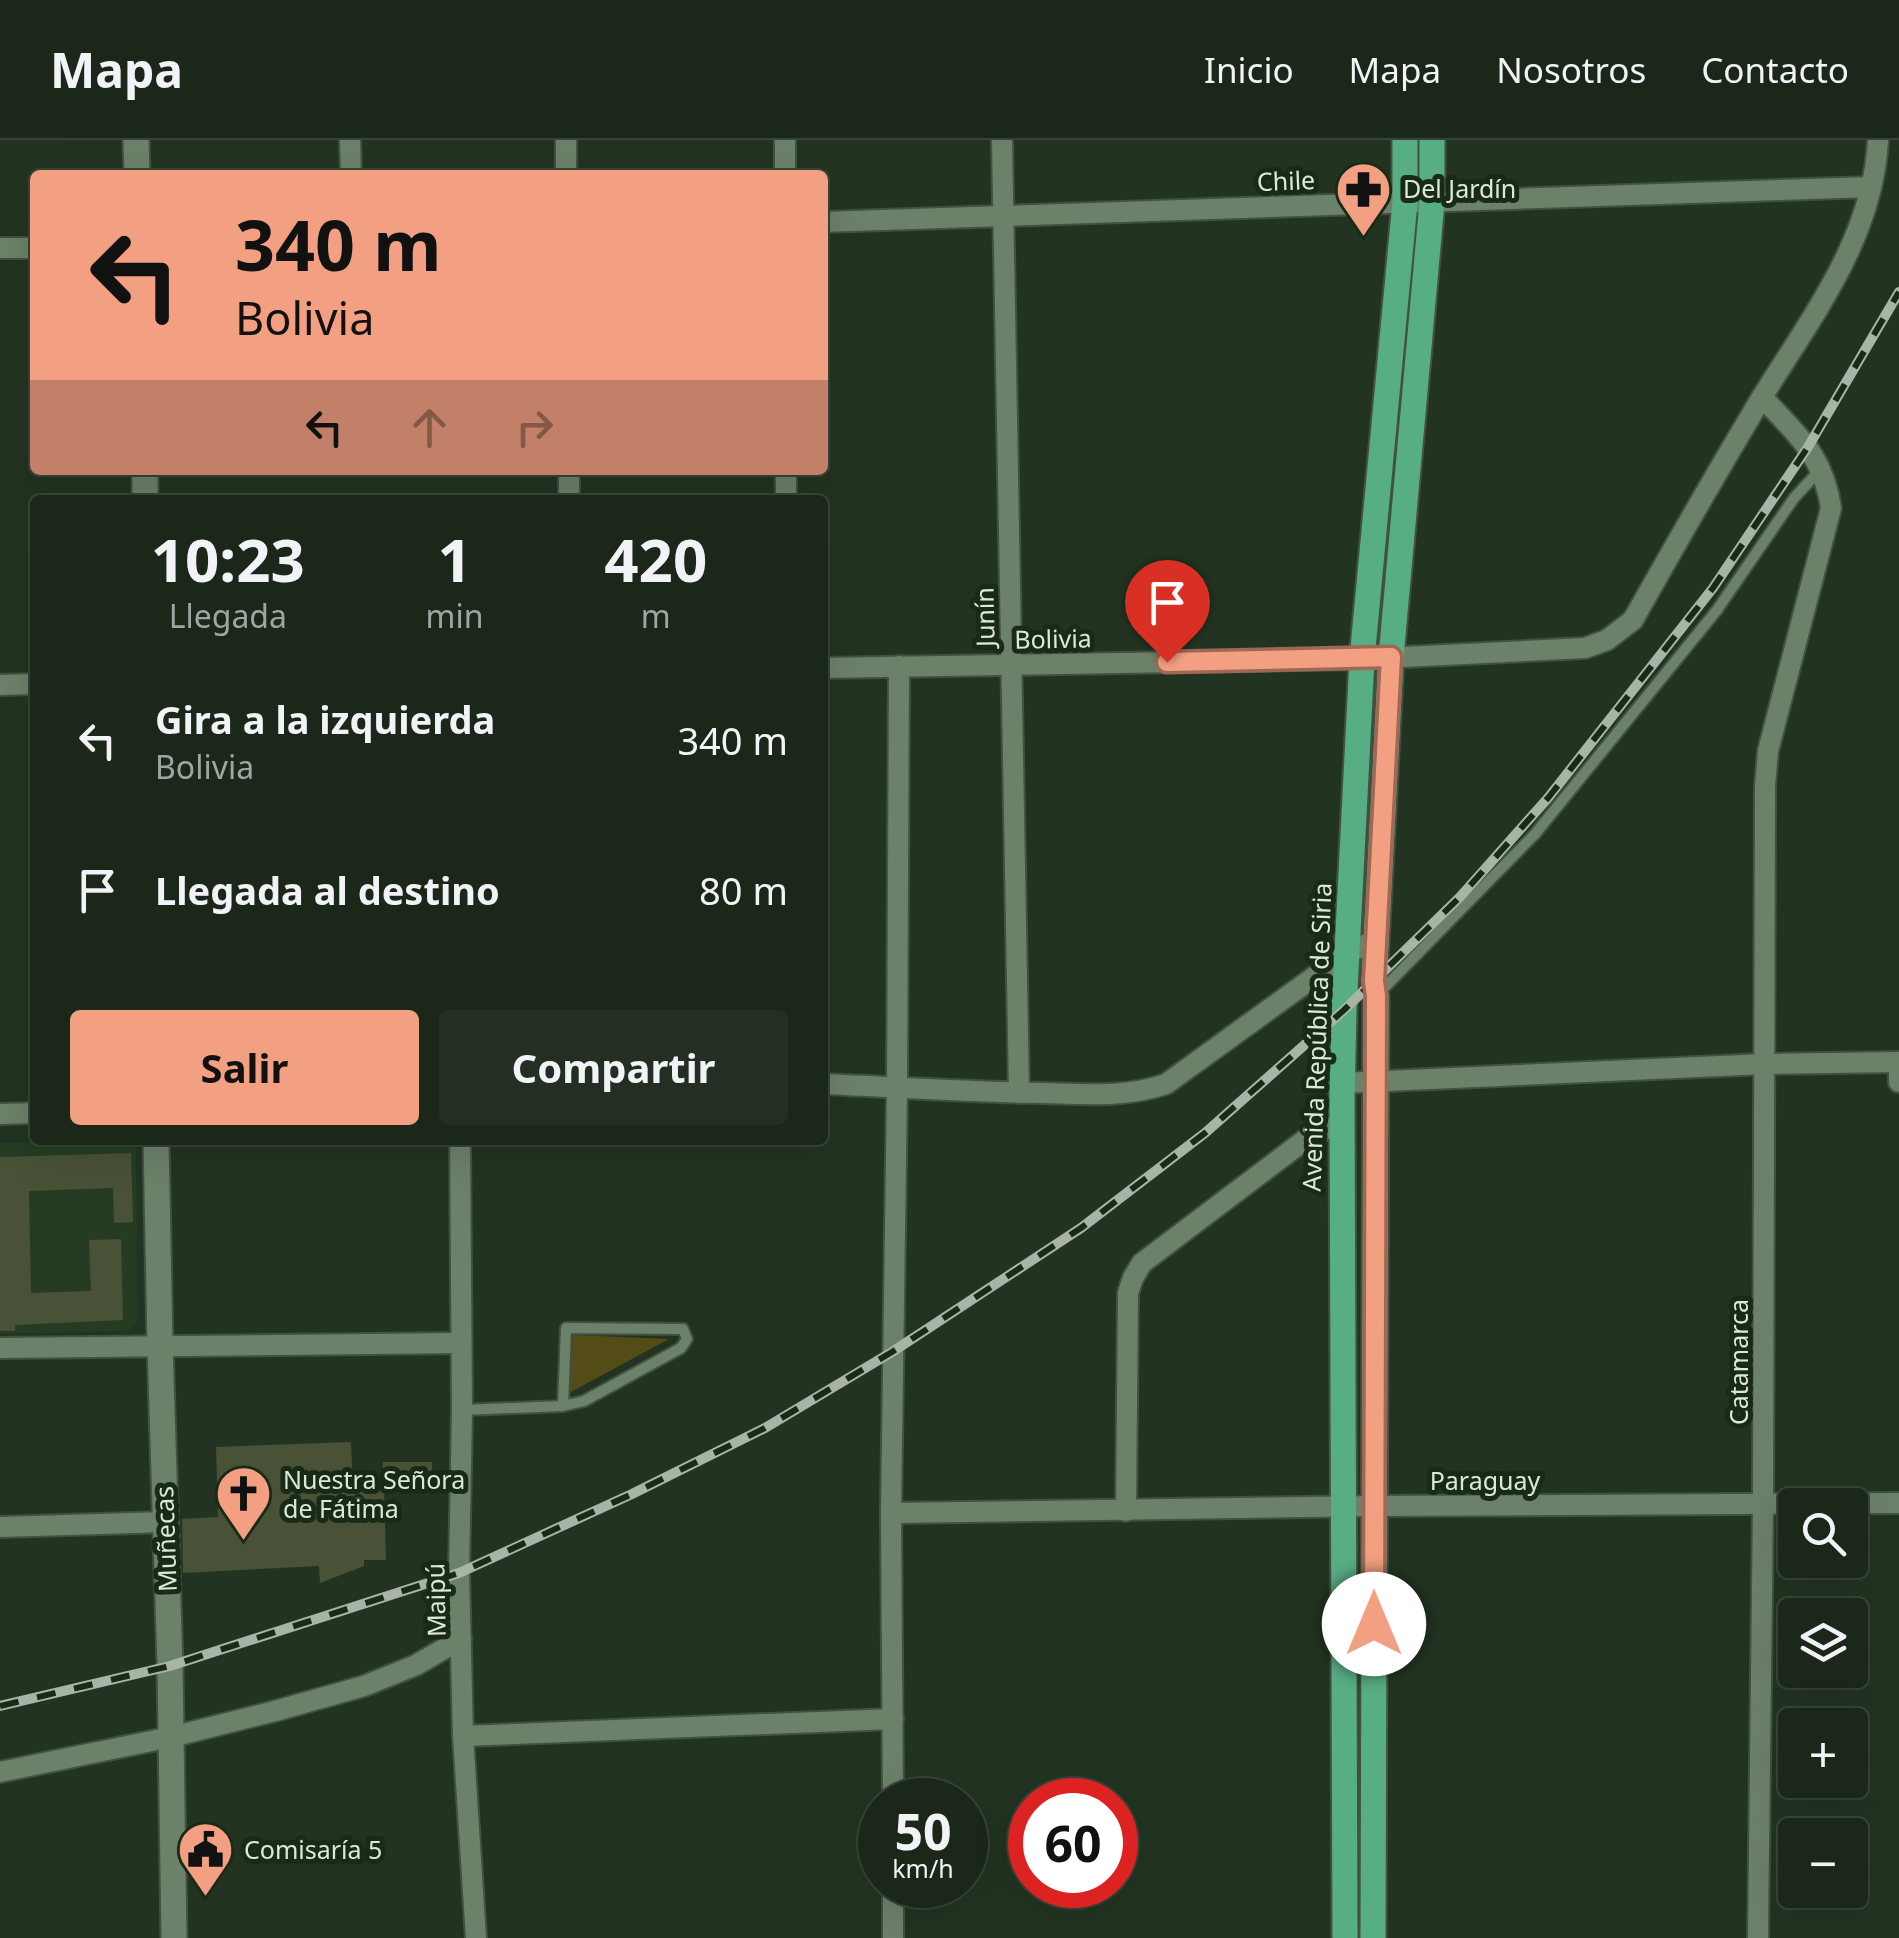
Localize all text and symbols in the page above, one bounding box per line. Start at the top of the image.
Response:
text: Mapa [50,37,183,102]
text: Inicio [1204,46,1294,93]
text: Mapa [1349,46,1441,93]
text: Nosotros [1496,46,1646,93]
text: Contacto [1701,46,1849,93]
pharmacy icon: Del Jardín [1334,159,1394,238]
street label: Chile [1256,162,1316,198]
place label: Del Jardín [1403,171,1516,205]
text: 340 m [235,196,442,292]
icon: left [70,210,200,340]
text: Bolivia [235,287,374,348]
icon: left [297,400,352,455]
icon: ahead [402,400,457,455]
icon: right [507,400,562,455]
text: 10:23 [151,518,305,600]
text: 1 [437,518,472,600]
text: 420 [604,518,707,600]
pin [1125,560,1210,663]
icon: arrive [1140,575,1195,630]
street label: Junín [966,587,1002,649]
text: Llegada [169,594,287,637]
text: min [426,594,484,637]
text: m [641,594,671,637]
street label: Bolivia [1014,620,1092,656]
text: Gira a la izquierda [155,693,495,745]
icon: left [70,713,125,768]
text: 340 m [677,714,788,766]
text: Bolivia [155,745,254,788]
icon: arrive [70,863,125,918]
text: Llegada al destino [155,864,500,916]
text: 80 m [699,864,788,916]
street label: Avenida República de Siria [1294,882,1338,1192]
button: Salir [70,1010,419,1125]
button: Compartir [439,1010,788,1125]
street label: Catamarca [1721,1299,1755,1425]
place label: Nuestra Señora de Fátima [283,1462,465,1525]
street label: Paraguay [1430,1463,1541,1497]
church icon: Nuestra Señora de Fátima [214,1464,274,1543]
street label: Muñecas [146,1486,184,1592]
map controls [1778,1488,1868,1908]
button: search [1778,1488,1868,1578]
street label: Maipú [417,1563,453,1637]
position arrow [1322,1572,1426,1676]
button: layers [1778,1598,1868,1688]
button: + [1778,1708,1868,1798]
speed limit sign: 60 [1008,1778,1138,1908]
text: 50 [894,1797,952,1865]
button: − [1778,1818,1868,1908]
public building icon: Comisaría 5 [175,1820,235,1899]
place label: Comisaría 5 [244,1832,382,1866]
text: km/h [892,1851,954,1885]

